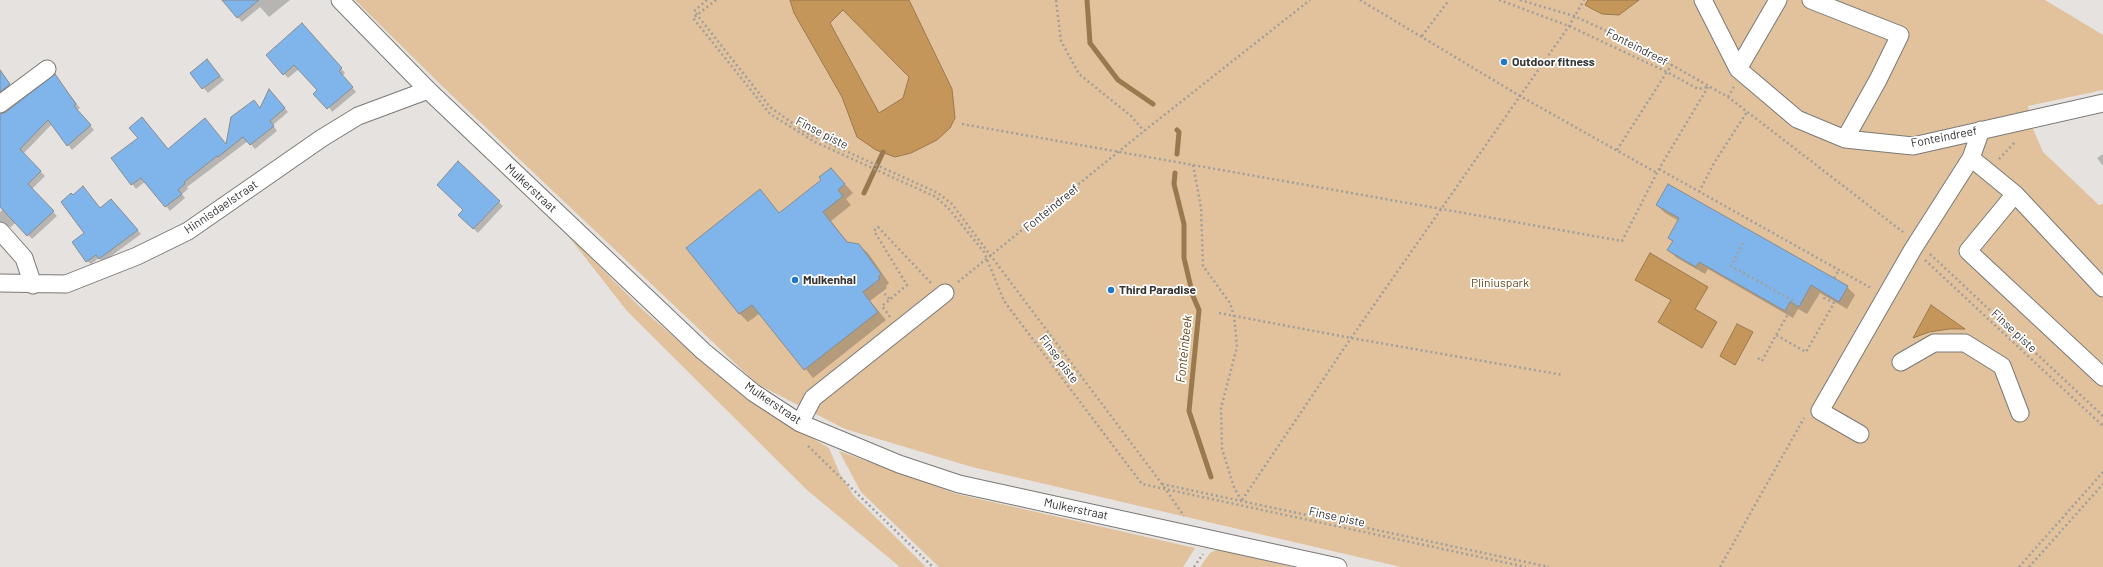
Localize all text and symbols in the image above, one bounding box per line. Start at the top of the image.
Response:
street label: Fonteindreef [1604,25,1670,69]
place label: Outdoor fitness [1512,55,1595,69]
marker: Outdoor fitness [1499,57,1509,67]
street label: Finse piste [793,114,851,152]
street label: Fonteindreef [1910,124,1978,150]
street label: Mulkerstraat [502,160,560,216]
street label: Hinnisdaelstraat [182,177,260,237]
street label: Fonteindreef [1020,181,1082,235]
place label: Mulkenhal [803,273,856,287]
marker: Mulkenhal [790,275,800,285]
park label: Pliniuspark [1471,276,1529,290]
place label: Third Paradise [1119,283,1196,297]
marker: Third Paradise [1106,285,1116,295]
street label: Finse piste [1988,306,2040,356]
water label: Fonteinbeek [1173,314,1195,384]
street label: Finse piste [1036,332,1082,386]
street label: Mulkerstraat [742,379,804,427]
street label: Mulkerstraat [1043,495,1109,523]
street label: Finse piste [1308,504,1366,530]

